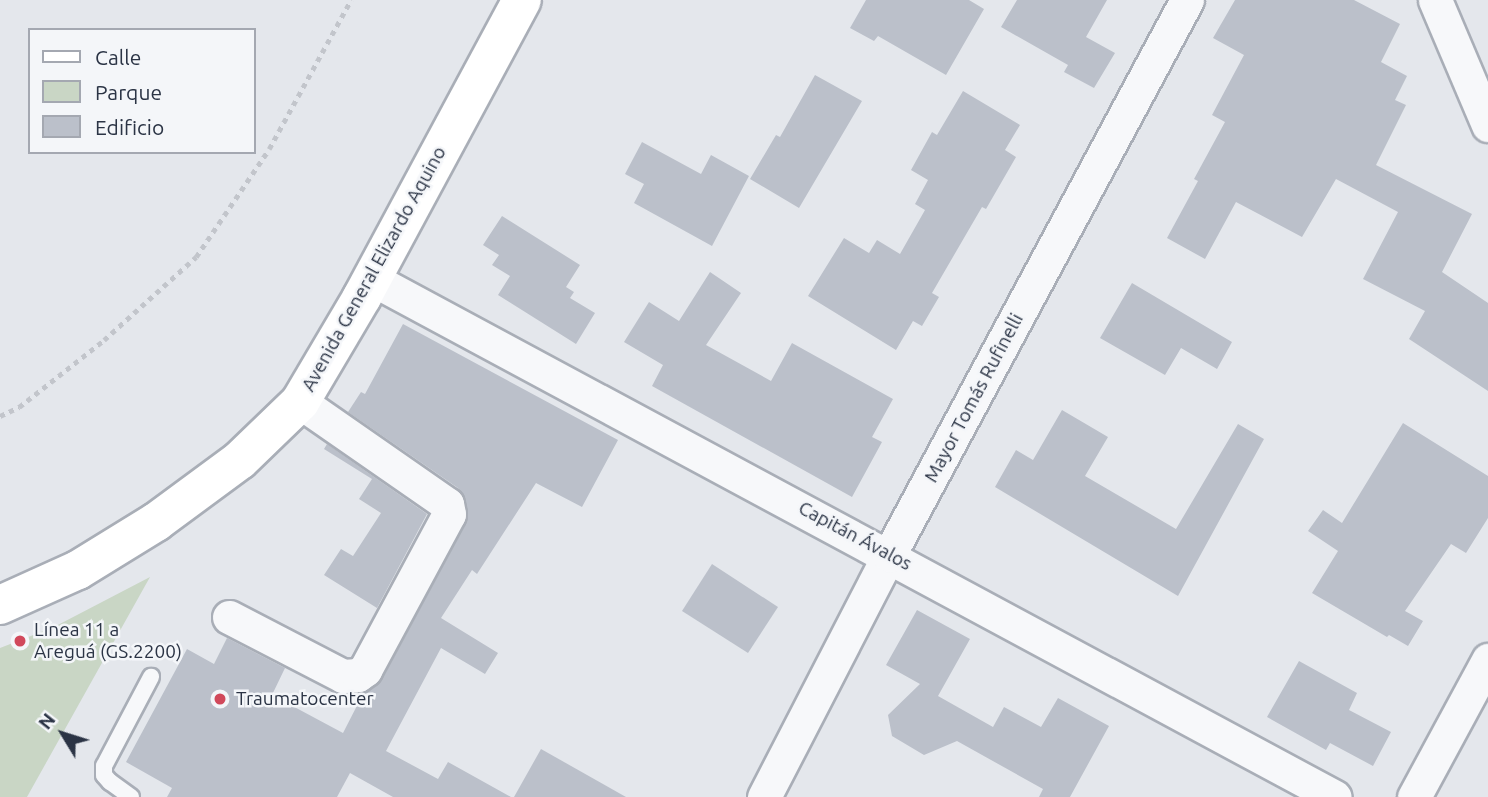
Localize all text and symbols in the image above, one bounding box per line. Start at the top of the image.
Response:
legend [28,28,256,154]
text: Calle [95,45,141,69]
text: Parque [95,80,162,104]
text: Edificio [95,115,164,139]
street label: Avenida General Elizardo Aquino [297,143,451,395]
street label: Mayor Tomás Rufinelli [920,310,1028,486]
street label: Capitán Ávalos [794,497,916,575]
place label: Línea 11 a Areguá (GS.2200) [34,619,182,663]
marker: Línea 11 a Areguá (GS.2200) [12,633,28,649]
place label: Traumatocenter [236,688,374,710]
marker: Traumatocenter [210,689,230,709]
north arrow [28,699,98,769]
text: N [33,709,59,733]

